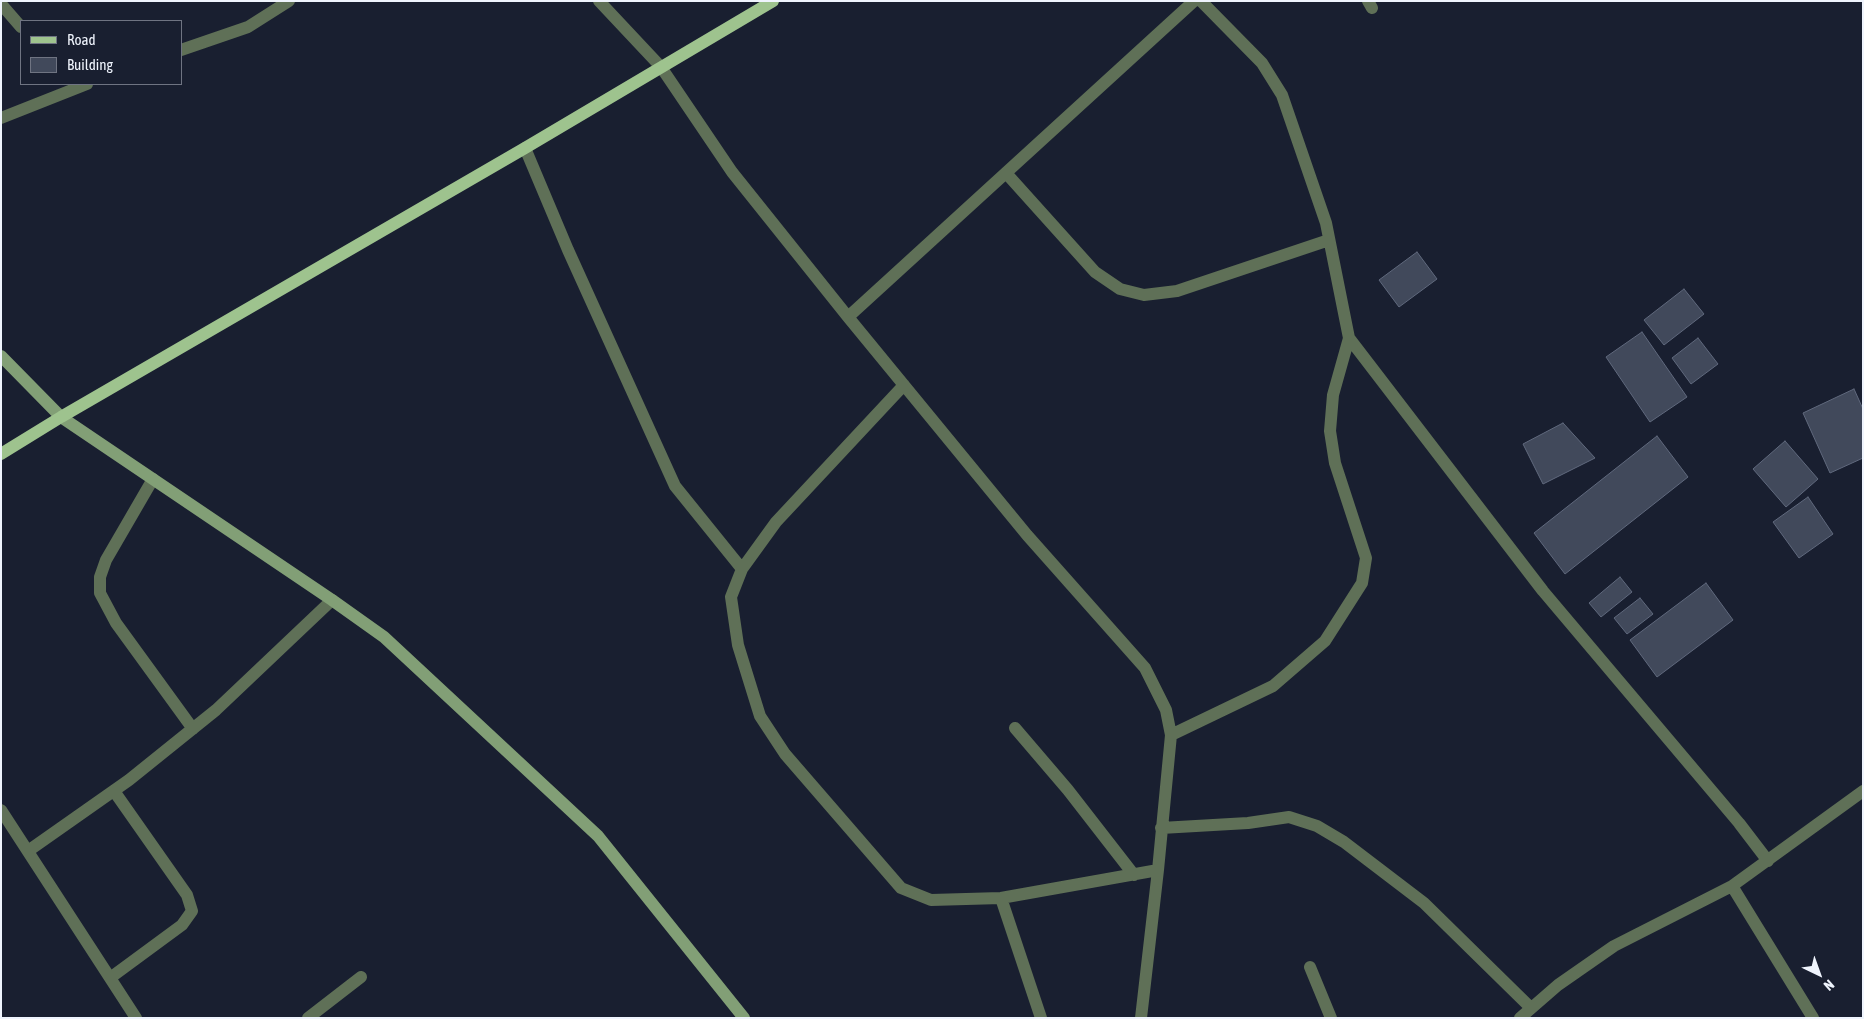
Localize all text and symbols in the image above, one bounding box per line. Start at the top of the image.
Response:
legend [20,20,182,85]
text: Road [67,31,96,48]
text: Building [67,56,113,73]
north arrow [1794,949,1844,999]
text: N [1821,976,1837,994]

